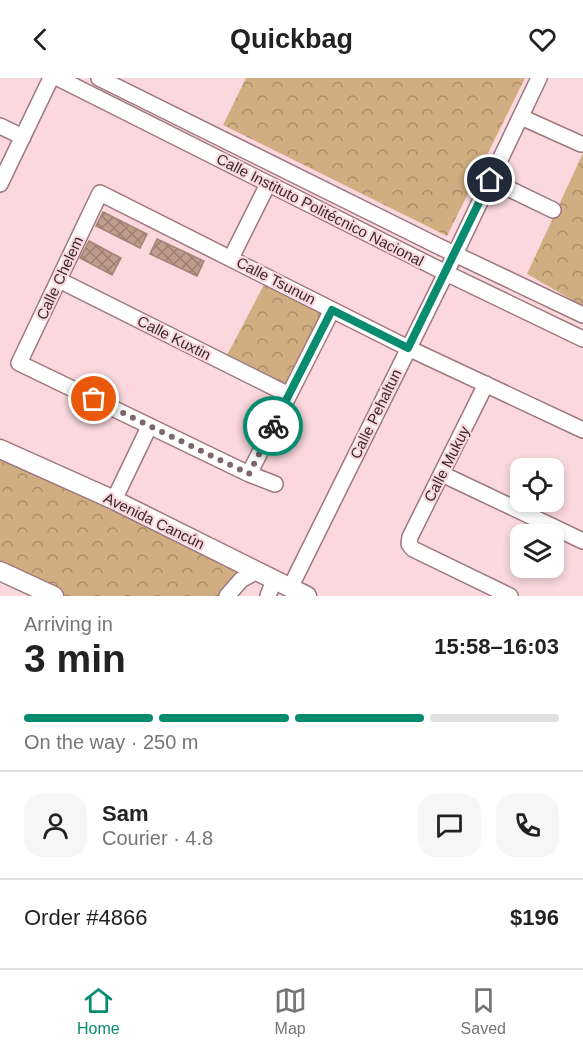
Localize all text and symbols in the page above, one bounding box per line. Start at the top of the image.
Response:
icon: back [24,23,57,56]
icon: heart [526,23,559,56]
text: Quickbag [230,24,353,54]
street label: Calle Instituto Politécnico Nacional [214,150,427,269]
pin [464,154,515,205]
icon: home [473,163,506,196]
street label: Calle Chelem [33,233,86,322]
street label: Calle Tsunun [234,253,319,308]
street label: Calle Kuxtin [135,312,214,363]
street label: Calle Pehaltun [347,366,405,461]
pin [68,373,119,424]
icon: bag [77,382,110,415]
courier [243,396,303,456]
icon: bike [257,410,290,443]
street label: Calle Mukuy [420,423,473,504]
map controls [510,458,564,578]
button: locate [510,458,564,512]
street label: Avenida Cancún [101,489,207,552]
button: layers [510,524,564,578]
text: Arriving in [24,613,113,635]
text: 15:58–16:03 [434,634,559,659]
text: 3 min [24,637,126,680]
text: On the way · 250 m [24,731,199,753]
button: person [24,794,87,857]
button: chat [418,794,481,857]
button: phone [496,794,559,857]
text: Sam [102,801,148,826]
text: Courier · 4.8 [102,827,213,849]
text: Order #4866 [24,905,148,930]
text: $196 [510,905,559,930]
tab: Home [77,984,120,1038]
tab: Map [274,984,307,1038]
tab: Saved [461,984,506,1038]

